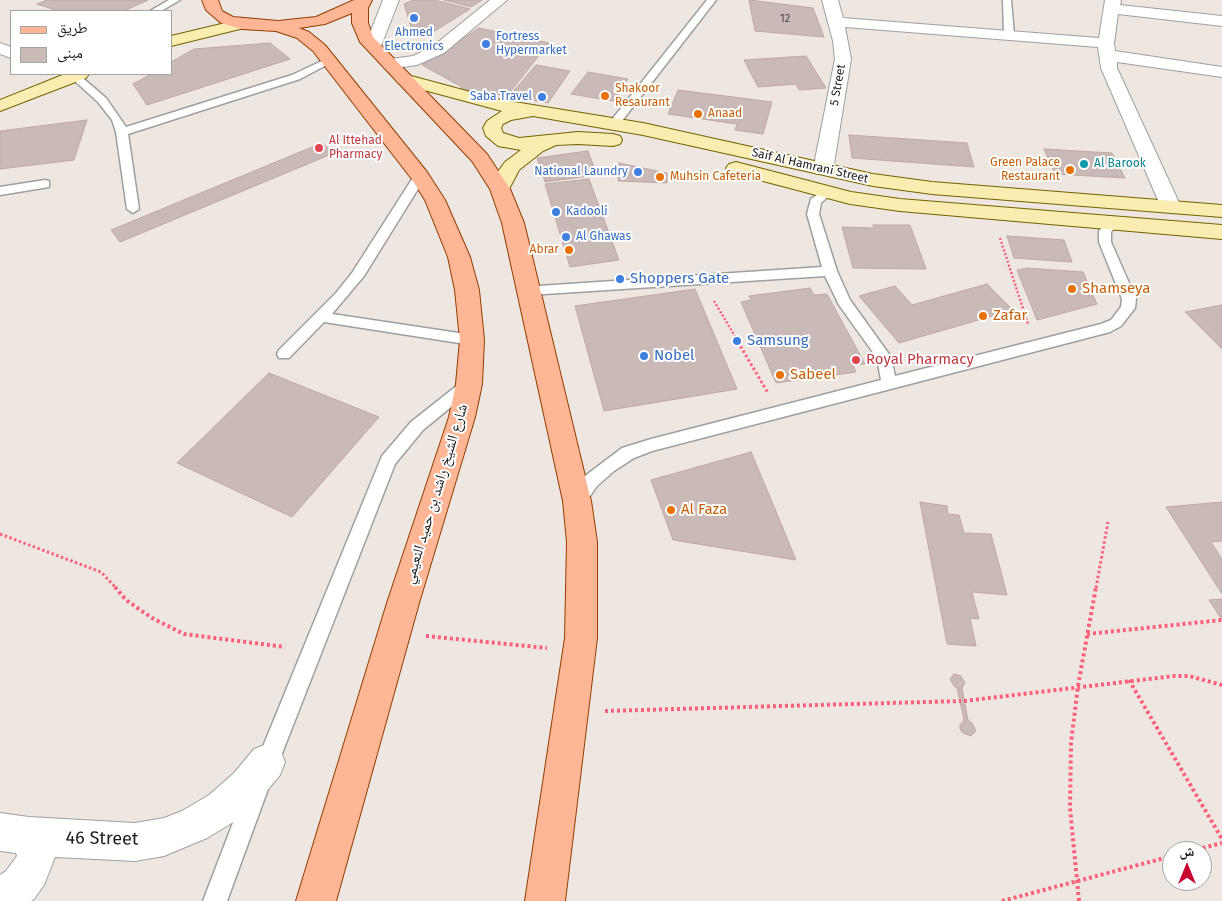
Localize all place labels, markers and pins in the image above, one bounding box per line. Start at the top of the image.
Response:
marker: Ahmed Electronics [408,12,420,24]
place label: Ahmed Electronics [384,26,444,54]
place label: Fortress Hypermarket [496,30,567,58]
marker: Fortress Hypermarket [480,38,492,50]
place label: Shakoor Resaurant [615,82,670,110]
place label: Saba Travel [470,90,532,104]
marker: Shakoor Resaurant [599,90,611,102]
marker: Saba Travel [536,91,548,103]
place label: Anaad [708,107,742,121]
marker: Anaad [692,108,704,120]
place label: Al Ittehad Pharmacy [329,134,382,162]
marker: Al Ittehad Pharmacy [313,142,325,154]
place label: Green Palace Restaurant [990,156,1060,184]
place label: Al Barook [1094,157,1146,171]
marker: Al Barook [1078,158,1090,170]
marker: Green Palace Restaurant [1064,164,1076,176]
place label: National Laundry [534,165,628,179]
marker: National Laundry [632,166,644,178]
place label: Muhsin Cafeteria [670,170,761,184]
marker: Muhsin Cafeteria [654,171,666,183]
place label: Kadooli [566,205,608,219]
marker: Kadooli [550,206,562,218]
place label: Al Ghawas [576,230,631,244]
marker: Al Ghawas [560,231,572,243]
place label: Abrar [530,243,559,257]
marker: Abrar [563,244,575,256]
place label: Shoppers Gate [630,270,729,288]
marker: Shoppers Gate [614,273,626,285]
place label: Shamseya [1082,280,1150,298]
marker: Shamseya [1066,283,1078,295]
place label: Zafar [993,307,1027,325]
marker: Zafar [977,310,989,322]
place label: Samsung [747,332,809,350]
marker: Samsung [731,335,743,347]
place label: Nobel [654,347,694,365]
marker: Nobel [638,350,650,362]
place label: Royal Pharmacy [866,351,974,369]
marker: Royal Pharmacy [850,354,862,366]
place label: Sabeel [790,366,836,384]
marker: Sabeel [774,369,786,381]
place label: Al Faza [681,501,727,519]
marker: Al Faza [665,504,677,516]

